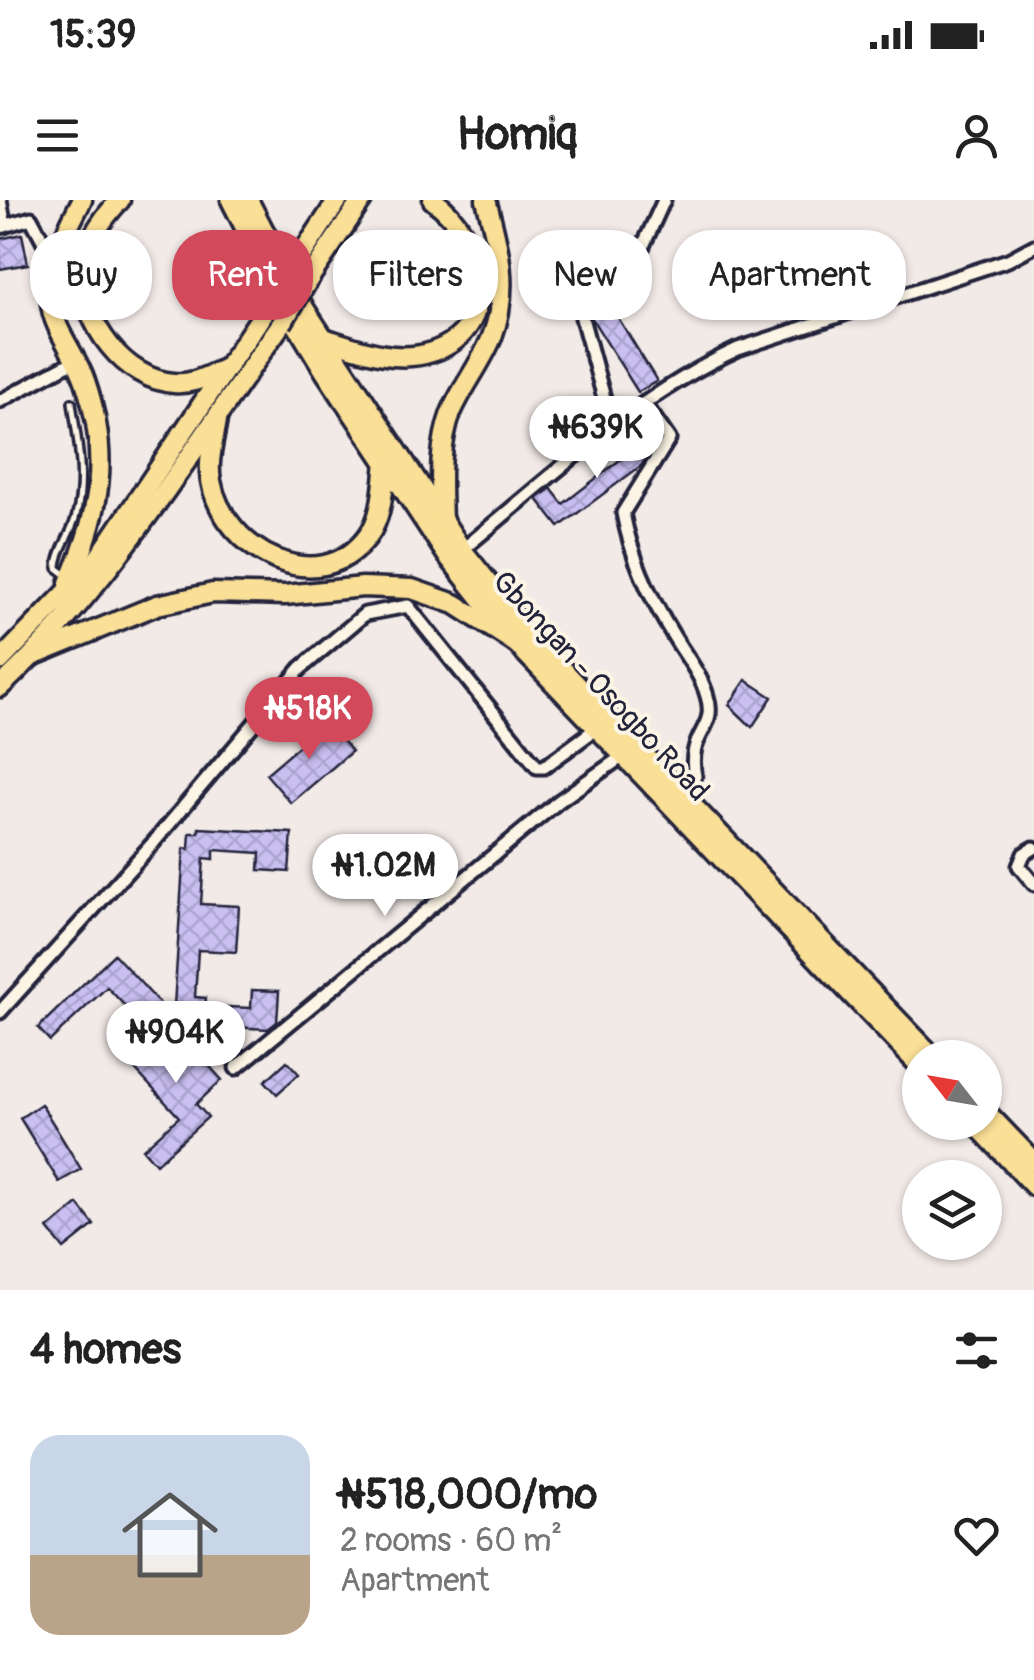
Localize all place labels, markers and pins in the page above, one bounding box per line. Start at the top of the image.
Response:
pin: ₦639K [527,396,667,481]
pin: ₦518K [239,677,379,762]
pin: ₦1.02M [304,834,466,919]
pin: ₦904K [106,1001,246,1086]

